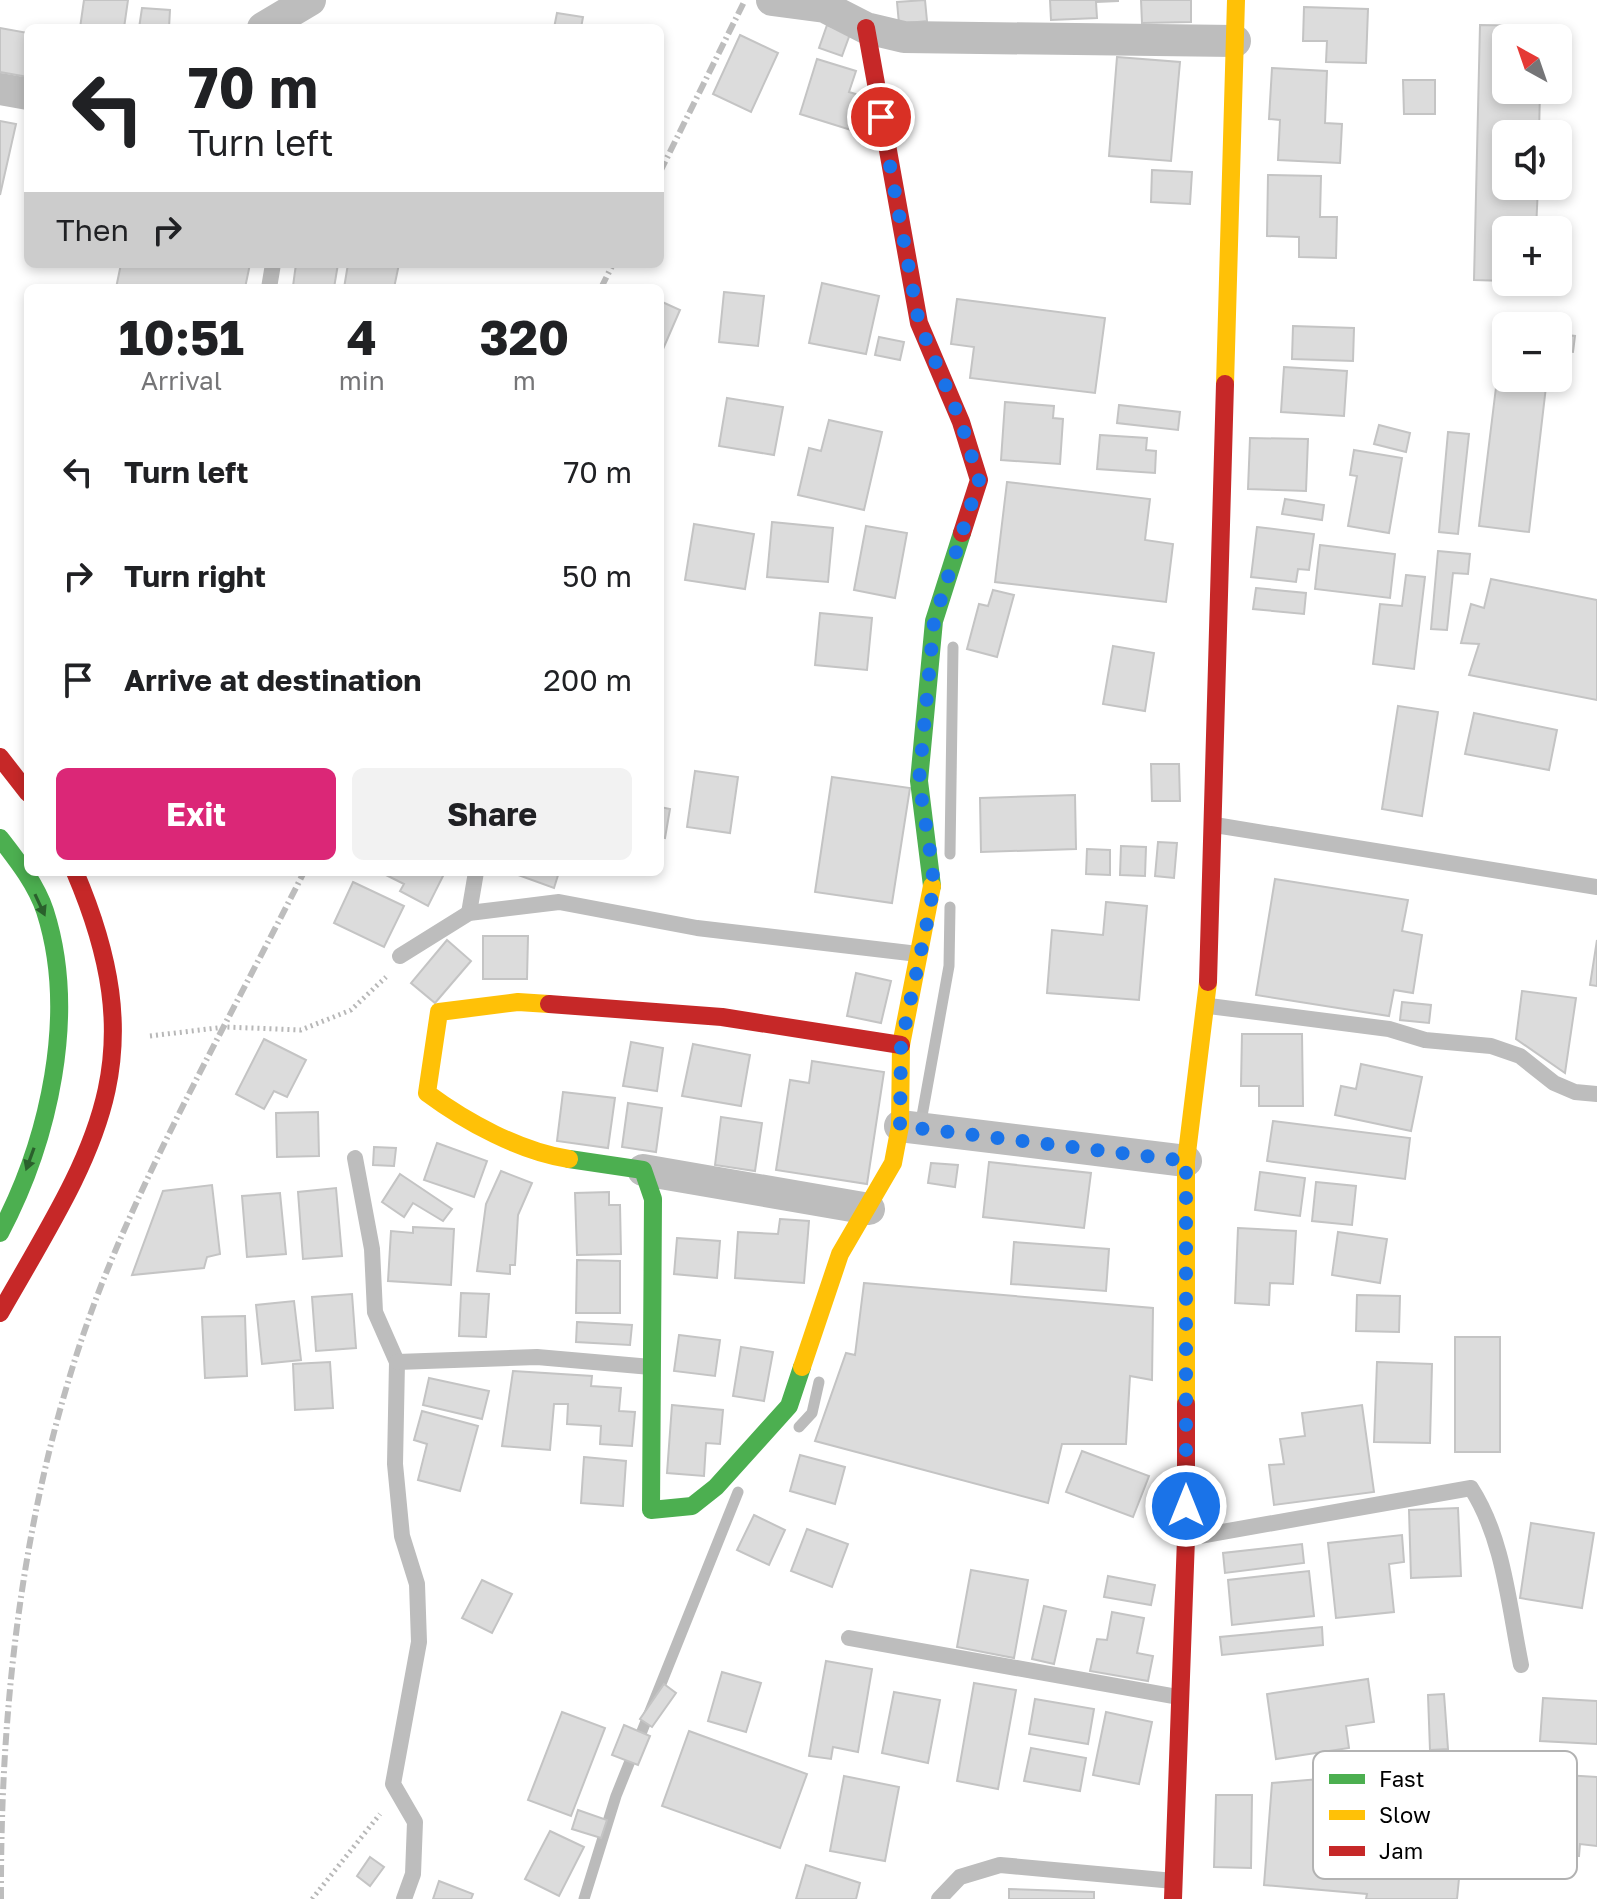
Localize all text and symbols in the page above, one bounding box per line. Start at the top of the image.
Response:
north arrow [1492,24,1572,104]
map controls [1492,24,1572,392]
text: 70 m [188,53,318,120]
icon: left [56,56,160,160]
pin [847,83,915,151]
icon: arrive [859,95,903,139]
button: sound [1492,120,1572,200]
text: Turn left [188,121,334,164]
icon: right [145,208,189,252]
text: Then [56,212,129,248]
button: + [1492,216,1572,296]
text: 10:51 [119,308,244,366]
text: 4 [347,308,377,366]
text: 320 [479,308,569,366]
button: − [1492,312,1572,392]
text: Arrival [141,365,222,396]
text: min [339,365,385,396]
text: m [513,365,536,396]
icon: left [56,450,100,494]
text: Turn left [124,454,249,490]
text: 70 m [563,454,632,490]
icon: right [56,554,100,598]
text: Turn right [124,558,266,594]
text: 50 m [562,558,632,594]
icon: arrive [56,658,100,702]
text: Arrive at destination [124,662,421,698]
text: 200 m [543,662,632,698]
button: Exit [56,768,336,860]
button: Share [352,768,632,860]
one-way arrow [33,893,47,916]
one-way arrow [24,1147,36,1171]
position arrow [1144,1464,1228,1548]
legend [1313,1751,1577,1879]
text: Fast [1379,1765,1425,1792]
text: Slow [1379,1801,1431,1828]
text: Jam [1379,1837,1423,1864]

